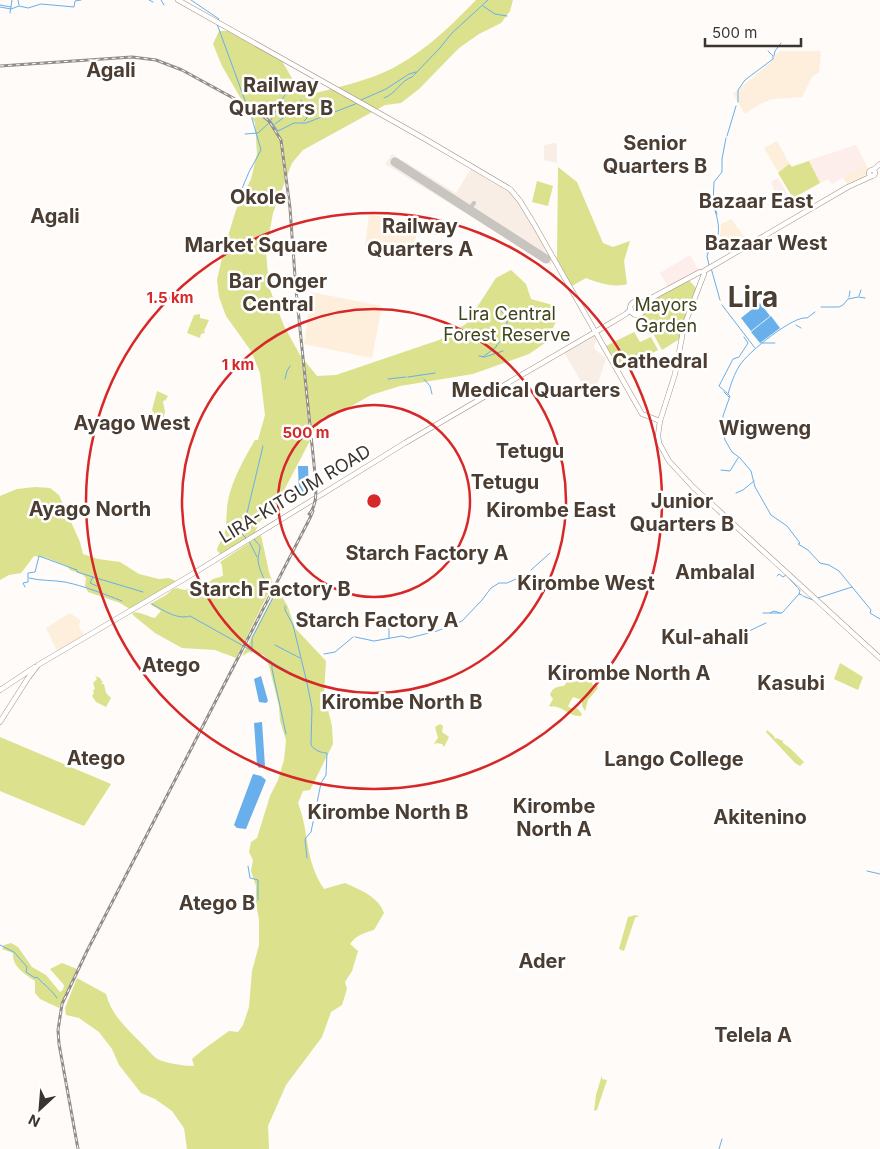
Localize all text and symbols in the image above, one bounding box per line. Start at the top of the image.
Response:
scale bar [705,15,801,47]
text: 500 m [712,23,757,42]
district label: Agali [86,58,136,82]
district label: Railway Quarters B [229,73,333,120]
district label: Senior Quarters B [603,131,707,178]
district label: Okole [230,185,286,209]
district label: Bazaar East [699,189,813,213]
district label: Agali [30,204,80,228]
district label: Railway Quarters A [367,214,473,261]
district label: Bazaar West [705,231,827,255]
district label: Market Square [184,233,328,257]
district label: Bar Onger Central [229,269,327,316]
district label: Lira [728,280,778,314]
text: 1.5 km [147,288,193,307]
park label: Mayors Garden [635,294,697,336]
park label: Lira Central Forest Reserve [443,303,571,345]
district label: Cathedral [612,349,708,373]
text: 1 km [222,355,254,374]
district label: Medical Quarters [452,378,620,402]
district label: Ayago West [74,411,190,435]
district label: Wigweng [719,416,811,440]
text: 500 m [282,423,330,442]
district label: Tetugu [496,439,564,463]
street label: LIRA-KITGUM ROAD [215,440,374,547]
district label: Tetugu [471,470,539,494]
district label: Junior Quarters B [630,489,734,536]
centre of rings [365,492,383,510]
district label: Ayago North [29,497,151,521]
district label: Kirombe East [486,498,616,522]
district label: Starch Factory A [345,541,509,565]
district label: Ambalal [675,560,755,584]
district label: Kirombe West [517,571,655,595]
district label: Starch Factory B [189,577,351,601]
district label: Starch Factory A [295,608,459,632]
district label: Kul-ahali [661,625,749,649]
district label: Atego [142,653,200,677]
district label: Kirombe North A [548,661,711,685]
district label: Kasubi [757,671,825,695]
district label: Kirombe North B [321,690,483,714]
district label: Atego [67,746,125,770]
district label: Lango College [604,747,744,771]
district label: Kirombe North A [513,794,595,841]
district label: Kirombe North B [307,800,469,824]
district label: Akitenino [713,805,807,829]
district label: Atego B [179,891,255,915]
district label: Ader [518,949,566,973]
district label: Telela A [714,1023,792,1047]
north arrow [15,1084,65,1134]
text: N [26,1111,43,1131]

